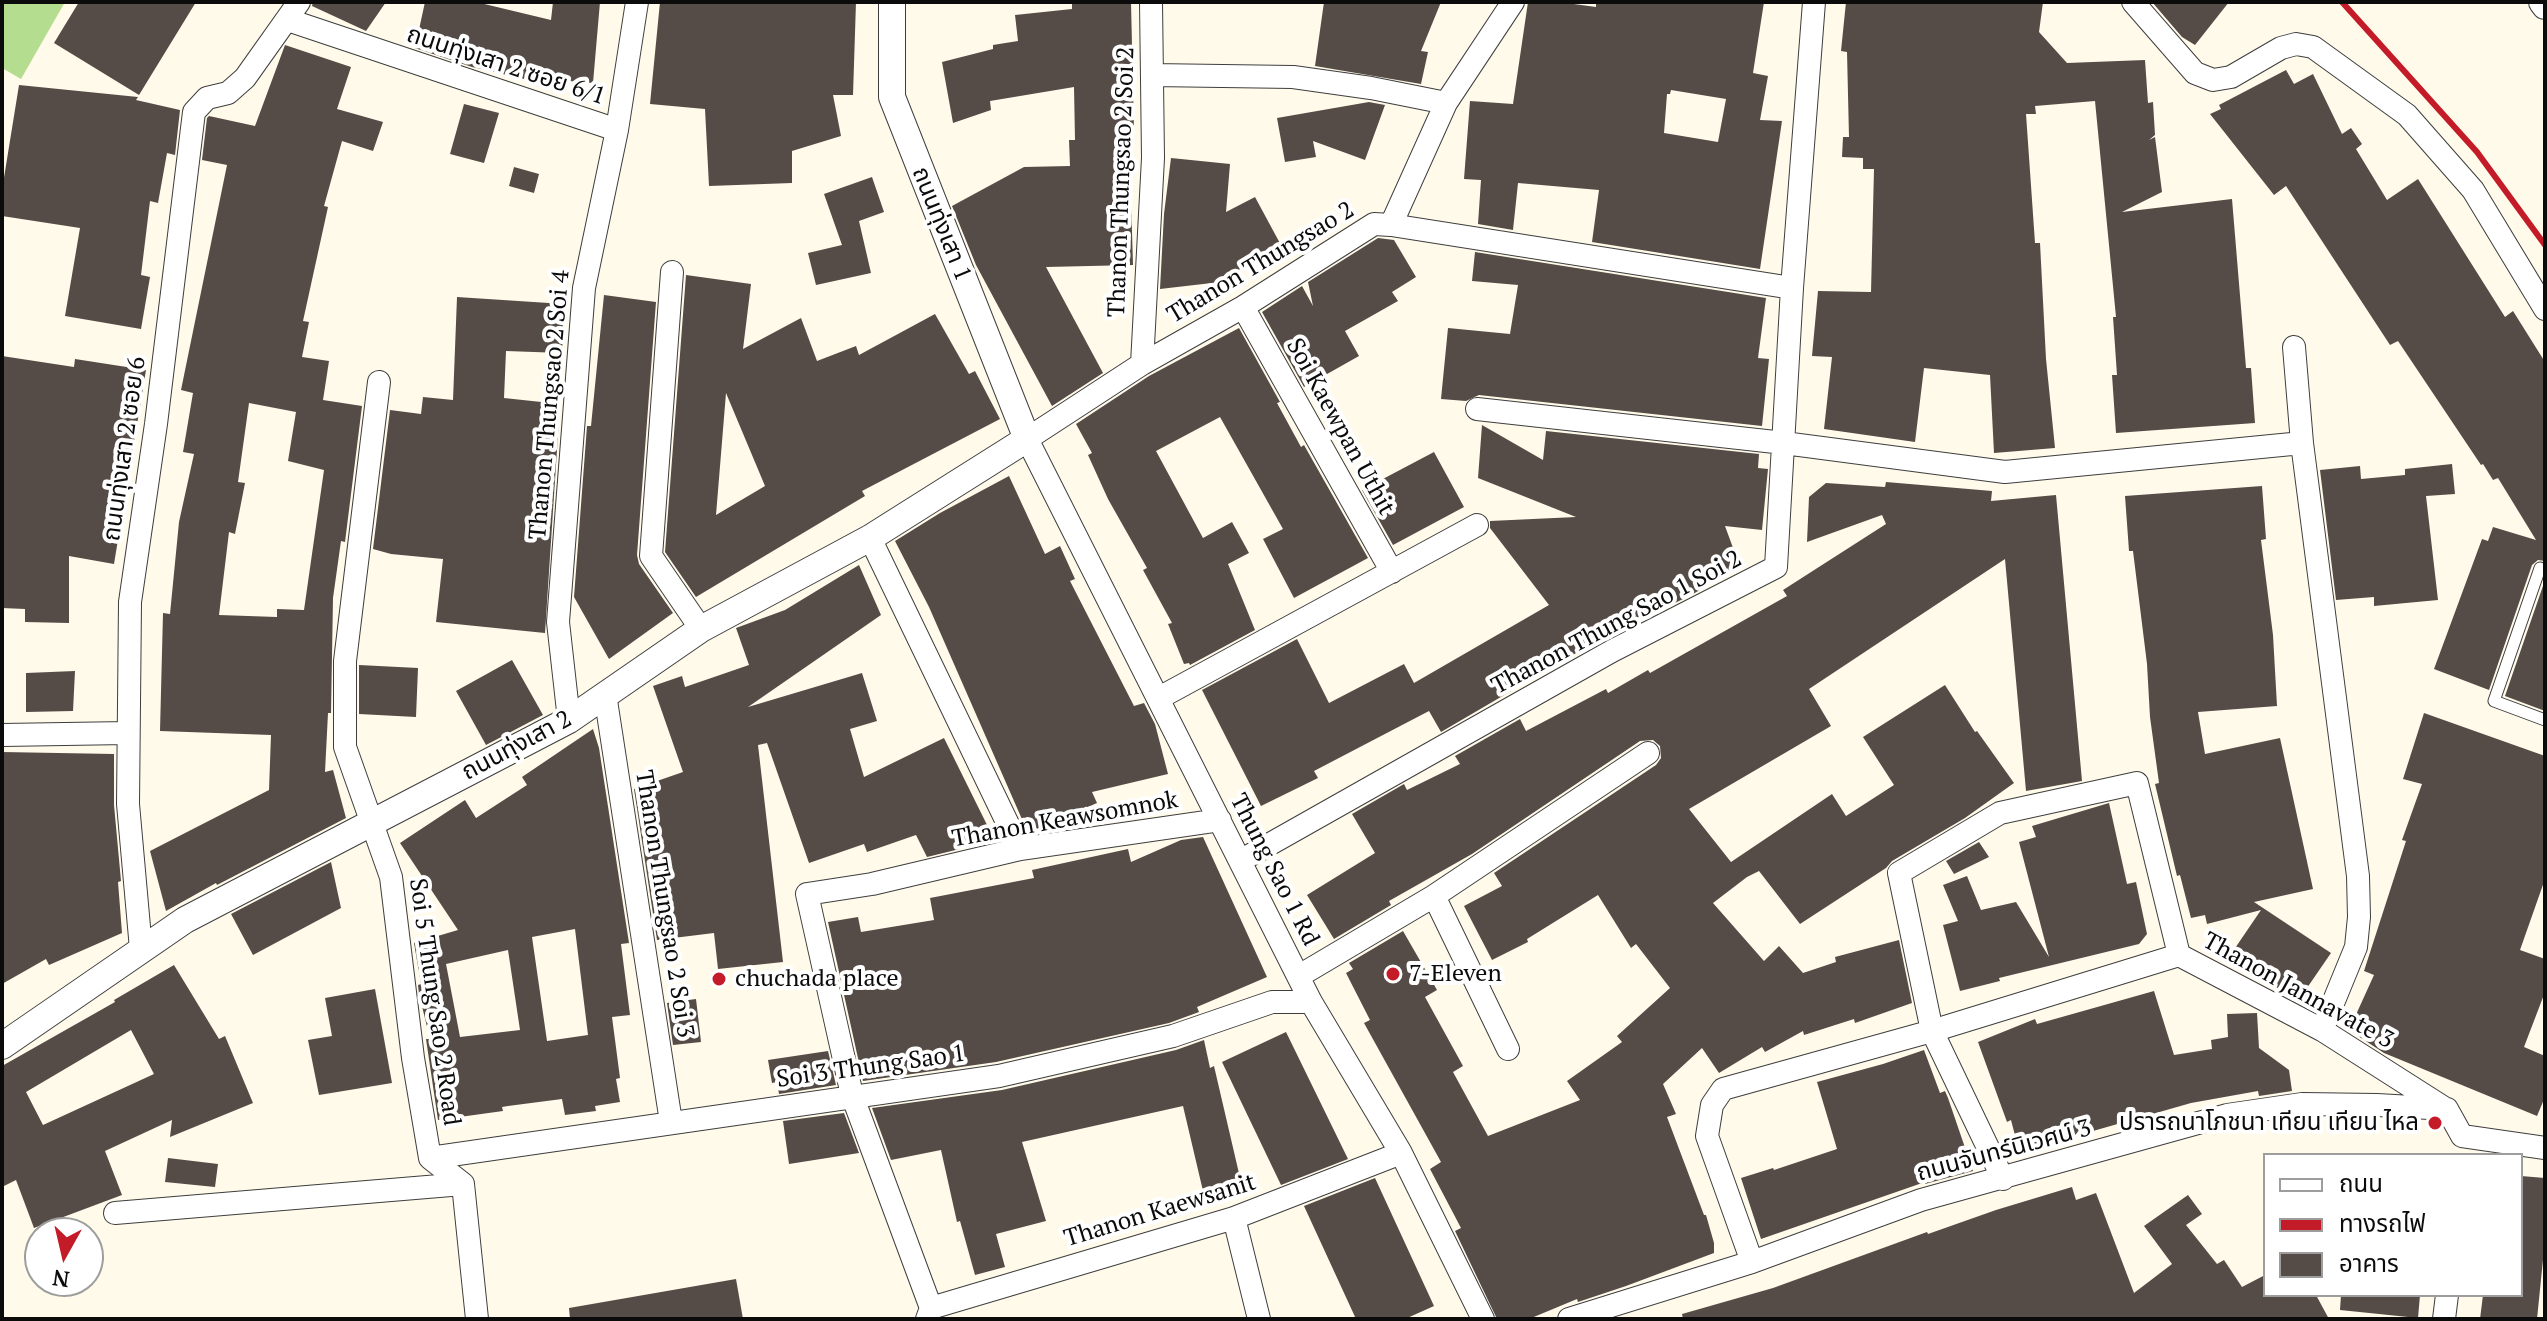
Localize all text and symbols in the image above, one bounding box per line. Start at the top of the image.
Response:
street label: ถนนทุ่งเสา 2 ซอย 6/1 [403,20,609,112]
street label: Thanon Thungsao 2 Soi 2 [1103,46,1141,318]
street label: ถนนทุ่งเสา 1 [905,163,977,285]
street label: Thanon Thungsao 2 [1162,196,1360,330]
street label: Thanon Thungsao 2 Soi 4 [524,269,576,541]
street label: Soi Kaewpan Uthit [1280,334,1400,520]
street label: ถนนทุ่งเสา 2 ซอย 6 [98,355,152,543]
street label: Thanon Thung Sao 1 Soi 2 [1487,545,1747,701]
street label: ถนนทุ่งเสา 2 [457,705,577,787]
street label: Thanon Thungsao 2 Soi 3 [629,768,699,1040]
street label: Thanon Keawsomnok [950,786,1180,854]
street label: Thung Sao 1 Rd [1223,789,1325,951]
street label: Soi 5 Thung Sao 2 Road [402,876,466,1128]
street label: Thanon Jannavate 3 [2198,927,2398,1055]
place label: 7-Eleven [1409,960,1502,988]
place label: chuchada place [735,965,898,993]
marker: 7-Eleven [1384,965,1402,983]
marker: chuchada place [710,970,728,988]
street label: Soi 3 Thung Sao 1 [775,1040,967,1094]
place label: ปรารถนาโภชนา เทียน เทียน ไหล [2119,1109,2419,1137]
street label: ถนนจันทร์นิเวศน์ 3 [1914,1114,2094,1188]
marker: ปรารถนาโภชนา เทียน เทียน ไหล [2426,1114,2444,1132]
legend [2263,1153,2523,1297]
text: ถนน [2339,1167,2383,1199]
street label: Thanon Kaewsanit [1061,1168,1259,1254]
text: ทางรถไฟ [2339,1207,2426,1239]
north arrow [24,1217,104,1297]
text: อาคาร [2339,1247,2399,1279]
text: N [51,1264,71,1295]

